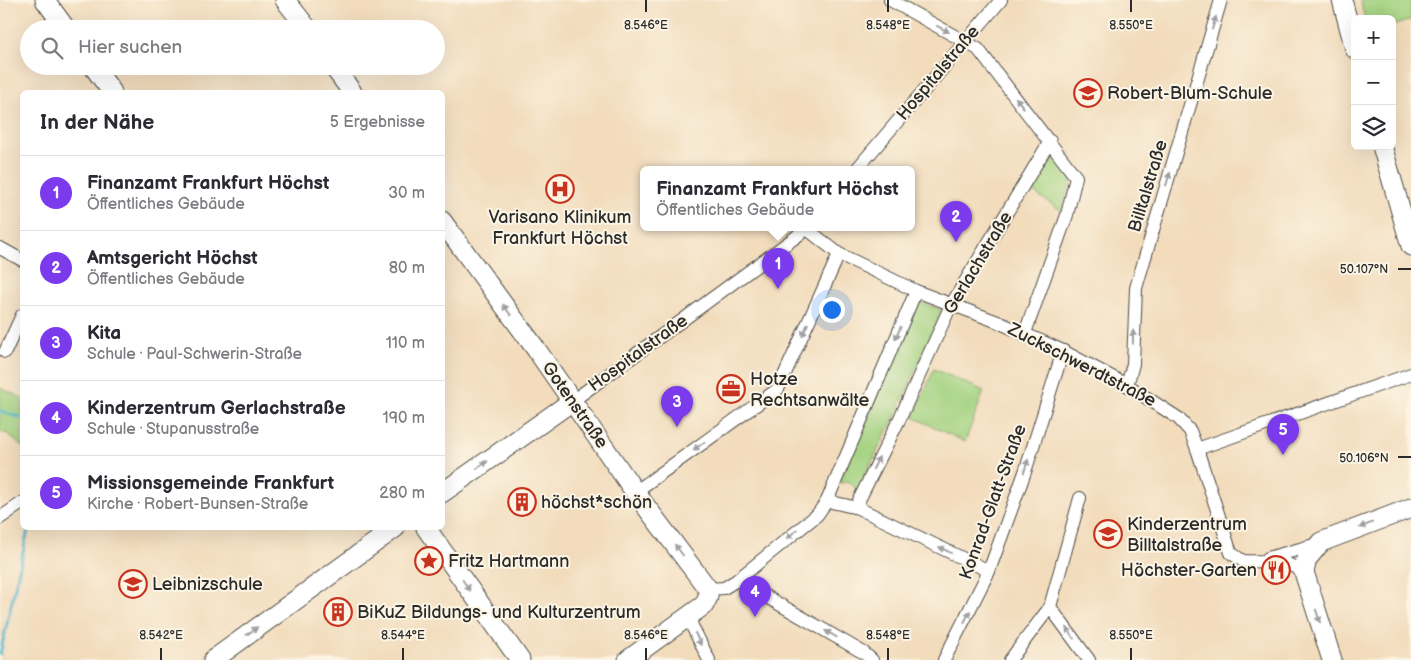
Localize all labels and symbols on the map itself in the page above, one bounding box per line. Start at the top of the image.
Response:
one-way arrow [1211,16,1219,31]
text: 8.546°E [624,18,668,33]
text: 8.548°E [866,18,910,33]
text: 8.550°E [1109,18,1153,33]
street label: Hospitalstraße [892,21,984,125]
one-way arrow [936,25,950,33]
school or university icon: Robert-Blum-Schule [1073,78,1103,108]
place label: Robert-Blum-Schule [1107,83,1273,104]
one-way arrow [1015,96,1025,110]
street label: Billtalstraße [1124,137,1172,235]
one-way arrow [1165,172,1173,187]
hospital icon: Varisano Klinikum Frankfurt Höchst [545,174,575,204]
pin: 2 [940,201,972,242]
place label: Varisano Klinikum Frankfurt Höchst [489,207,631,249]
street label: Gerlachstraße [939,208,1017,318]
pin: 1 [762,248,794,289]
text: 50.107°N [1340,262,1388,277]
your location [819,297,845,323]
one-way arrow [502,303,512,317]
street label: Hospitalstraße [584,310,692,396]
street label: Zuckschwerdtstraße [1004,318,1160,412]
one-way arrow [800,323,808,337]
one-way arrow [894,325,902,340]
one-way arrow [1130,329,1138,345]
street label: Gotenstraße [537,358,613,453]
place label: Hotze Rechtsanwälte [750,369,870,411]
office icon: Hotze Rechtsanwälte [716,374,746,404]
pin: 3 [661,386,693,427]
pin: 5 [1267,414,1299,455]
street label: Konrad-Glatt-Straße [955,421,1031,583]
one-way arrow [692,441,706,451]
text: 50.106°N [1339,451,1389,466]
one-way arrow [872,456,880,471]
one-way arrow [1023,458,1031,473]
one-way arrow [475,460,489,470]
building icon: höchst*schön [507,487,537,517]
place label: höchst*schön [541,492,652,513]
place label: Kinderzentrum Billtalstraße [1127,514,1247,556]
school or university icon: Kinderzentrum Billtalstraße [1093,519,1123,549]
one-way arrow [1358,521,1373,529]
one-way arrow [785,528,798,539]
one-way arrow [674,544,685,557]
place icon: Fritz Hartmann [414,546,444,576]
one-way arrow [938,546,953,554]
place label: Fritz Hartmann [448,551,569,572]
restaurant icon: Höchster-Garten [1261,555,1291,585]
place label: Höchster-Garten [1121,560,1257,581]
school or university icon: Leibnizschule [118,569,148,599]
place label: Leibnizschule [152,574,263,595]
pin: 4 [739,576,771,617]
one-way arrow [461,578,471,592]
building icon: BiKuZ Bildungs- und Kulturzentrum [323,597,353,627]
place label: BiKuZ Bildungs- und Kulturzentrum [357,602,641,623]
one-way arrow [1315,609,1323,624]
one-way arrow [963,610,971,624]
one-way arrow [245,626,259,636]
one-way arrow [1065,626,1075,640]
text: 8.542°E [139,628,183,643]
text: 8.544°E [381,628,425,643]
text: 8.546°E [624,628,668,643]
text: 8.548°E [866,628,910,643]
text: 8.550°E [1109,628,1153,643]
one-way arrow [824,629,837,638]
one-way arrow [695,632,703,646]

